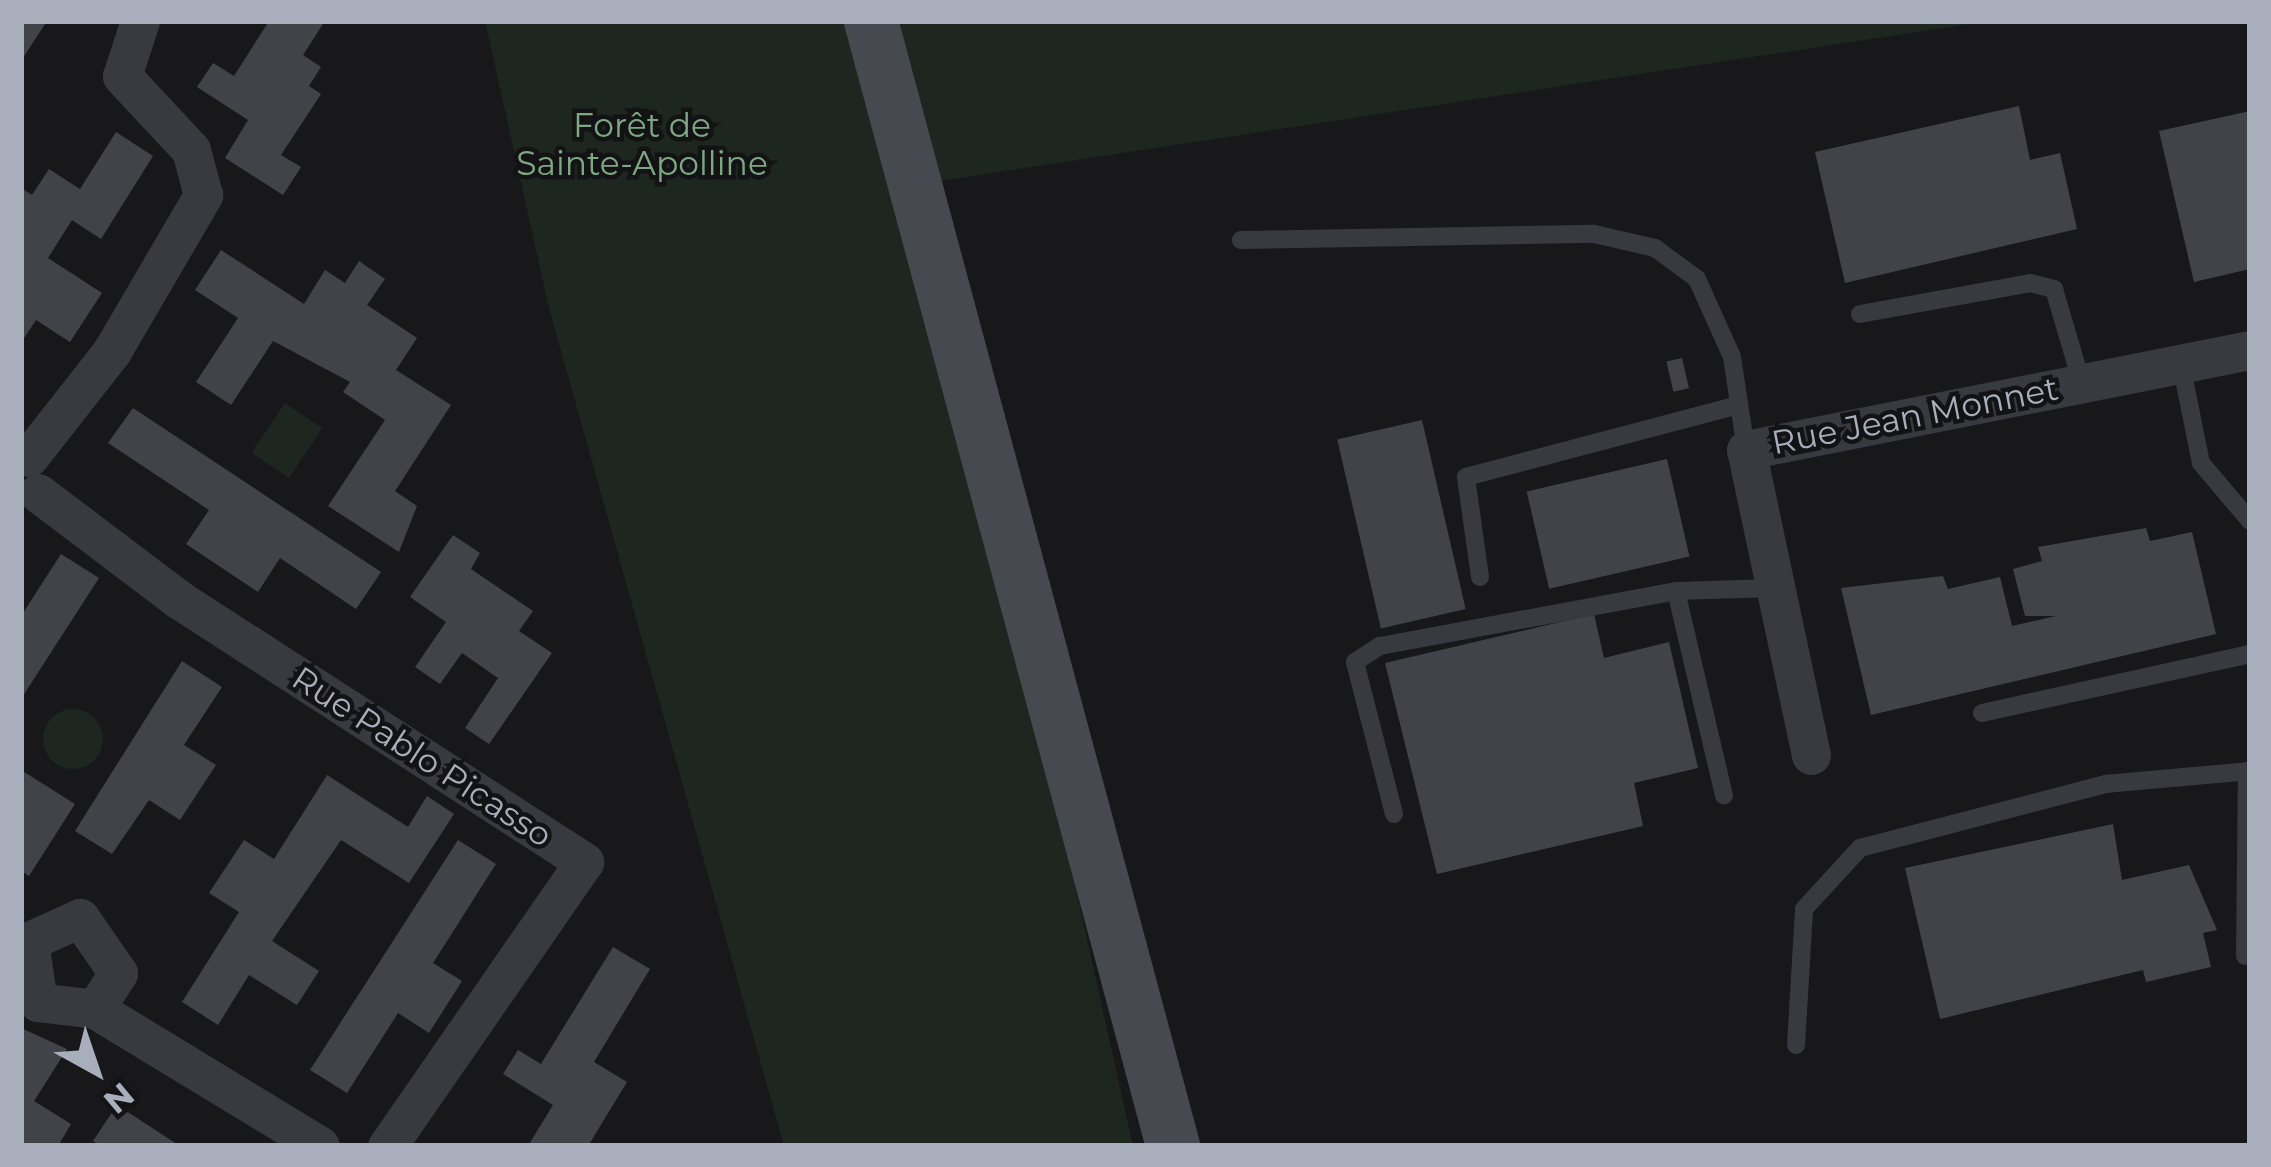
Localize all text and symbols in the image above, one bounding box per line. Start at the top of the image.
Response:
park label: Forêt de Sainte-Apolline [516,106,768,184]
street label: Rue Jean Monnet [1768,369,2062,463]
street label: Rue Pablo Picasso [285,658,559,856]
north arrow [36,1011,156,1131]
text: N [96,1075,142,1122]

